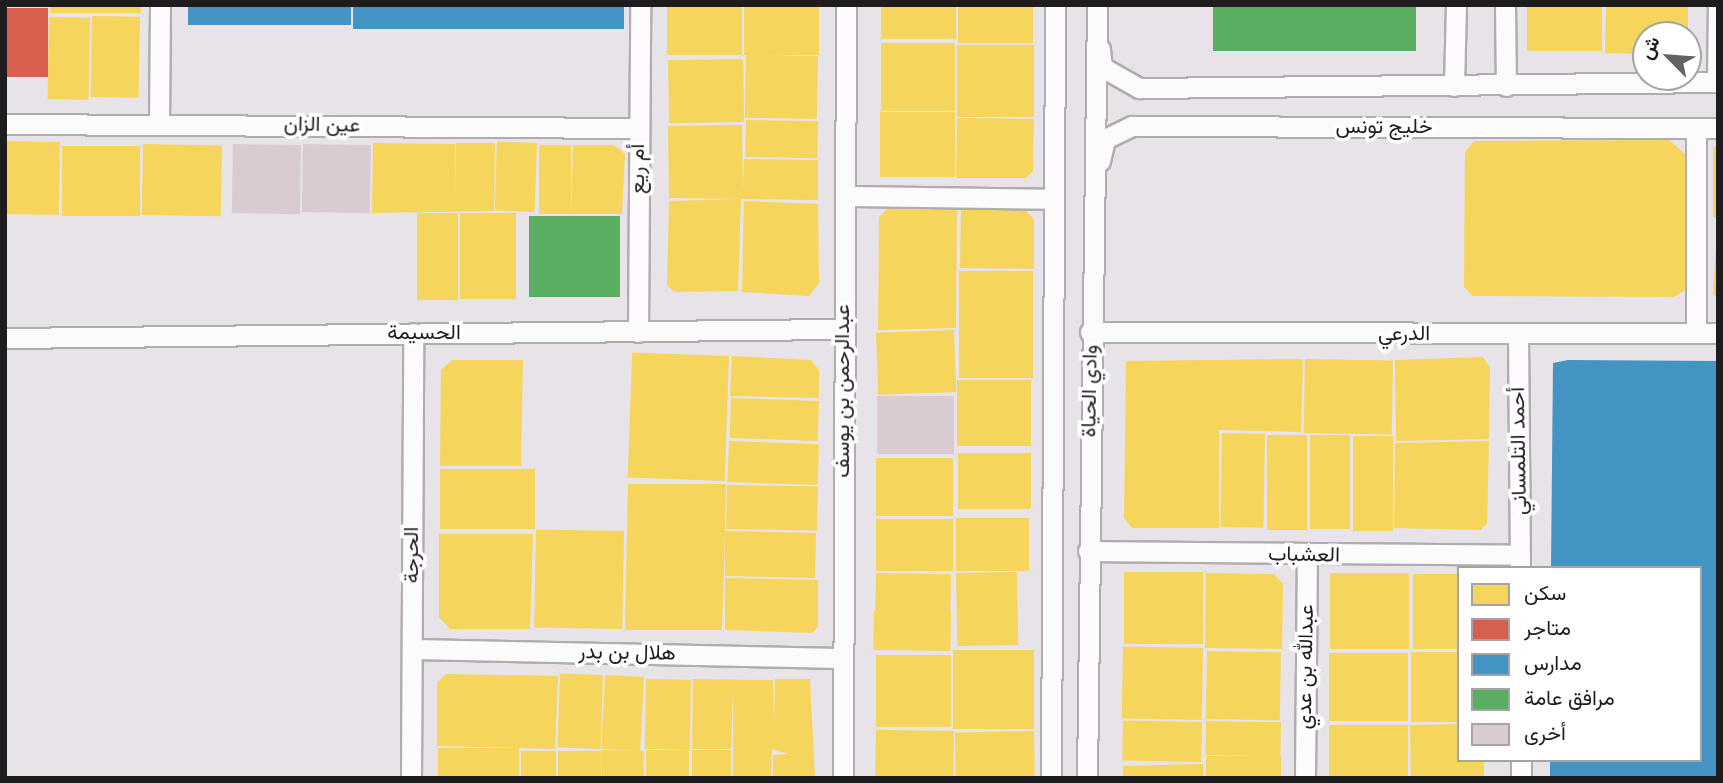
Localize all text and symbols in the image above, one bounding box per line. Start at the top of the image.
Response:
north arrow [1632,21,1702,91]
text: ش [1635,33,1665,63]
street label: عين الزان [284,112,360,138]
street label: خليج تونس [1335,114,1433,140]
street label: أم ريع [625,144,651,194]
street label: عبدالرحمن بن يوسف [830,304,856,478]
street label: الحسيمة [387,320,461,346]
street label: الدرعي [1378,321,1430,347]
street label: وادي الحياة [1077,344,1103,438]
street label: أحمد التلمساني [1505,387,1533,515]
street label: الحرجة [399,527,425,583]
street label: العشباب [1268,542,1340,568]
legend [1457,566,1702,762]
text: سكن [1524,581,1566,606]
street label: عبدالله بن عدي [1292,604,1320,730]
text: متاجر [1524,616,1571,641]
street label: هلال بن بدر [578,640,676,666]
text: مدارس [1524,651,1582,676]
text: مرافق عامة [1524,686,1615,711]
text: أخرى [1524,721,1566,746]

